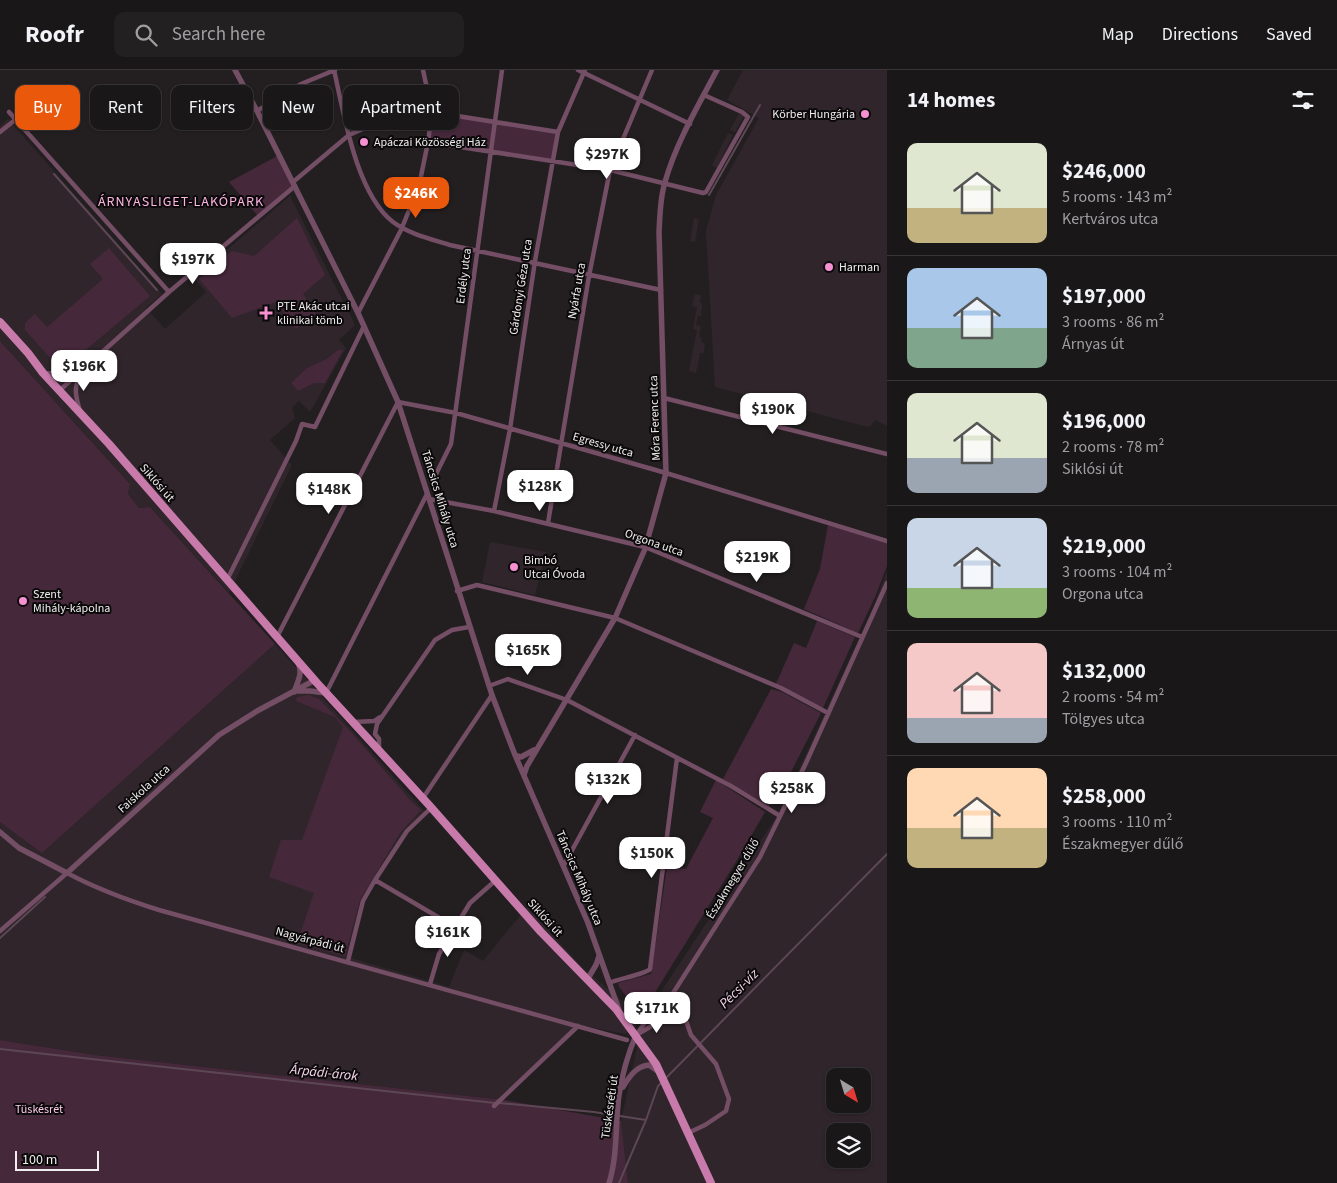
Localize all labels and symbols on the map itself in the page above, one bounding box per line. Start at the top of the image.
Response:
place label: Körber Hungária [772,106,855,123]
marker: Körber Hungária [859,108,871,120]
place label: Apáczai Közösségi Ház [374,134,486,151]
marker: Apáczai Közösségi Ház [358,136,370,148]
pin: $297K [572,138,642,180]
pin: $246K [381,176,451,219]
district label: ÁRNYASLIGET-LAKÓPARK [98,192,264,212]
street label: Gárdonyi Géza utca [505,238,537,336]
pin: $197K [158,242,228,285]
street label: Erdély utca [452,247,476,305]
place label: Harman [839,259,880,276]
marker: Harman [823,261,835,273]
street label: Nyárfa utca [564,262,590,320]
place label: PTE Akác utcai klinikai tömb [277,298,350,329]
marker: PTE Akác utcai klinikai tömb [259,306,273,320]
pin: $196K [49,350,119,392]
street label: Móra Ferenc utca [645,375,665,461]
pin: $190K [738,392,808,435]
street label: Egressy utca [571,428,635,462]
street label: Táncsics Mihály utca [417,448,463,550]
street label: Siklósi út [136,460,178,506]
pin: $128K [505,470,575,512]
pin: $148K [294,472,364,515]
street label: Orgona utca [622,525,686,561]
pin: $219K [722,540,792,583]
place label: Bimbó Utcai Óvoda [524,552,585,583]
marker: Bimbó Utcai Óvoda [508,561,520,573]
place label: Szent Mihály-kápolna [33,586,110,617]
marker: Szent Mihály-kápolna [17,595,29,607]
pin: $165K [493,634,563,676]
street label: Faiskola utca [114,761,174,817]
pin: $132K [573,762,643,805]
pin: $258K [757,772,827,814]
street label: Táncsics Mihály utca [551,828,607,928]
pin: $150K [617,836,687,879]
street label: Északmegyer dűlő [702,836,764,922]
street label: Siklósi út [523,895,567,941]
pin: $161K [413,916,483,958]
street label: Nagyárpádi út [274,923,346,957]
water label: Pécsi-víz [715,964,764,1013]
pin: $171K [622,992,692,1034]
water label: Árpádi-árok [288,1059,359,1087]
north arrow [826,1068,871,1112]
street label: Tüskésréti út [597,1074,623,1140]
park label: Tüskésrét [15,1101,63,1118]
scale bar [15,1148,99,1171]

